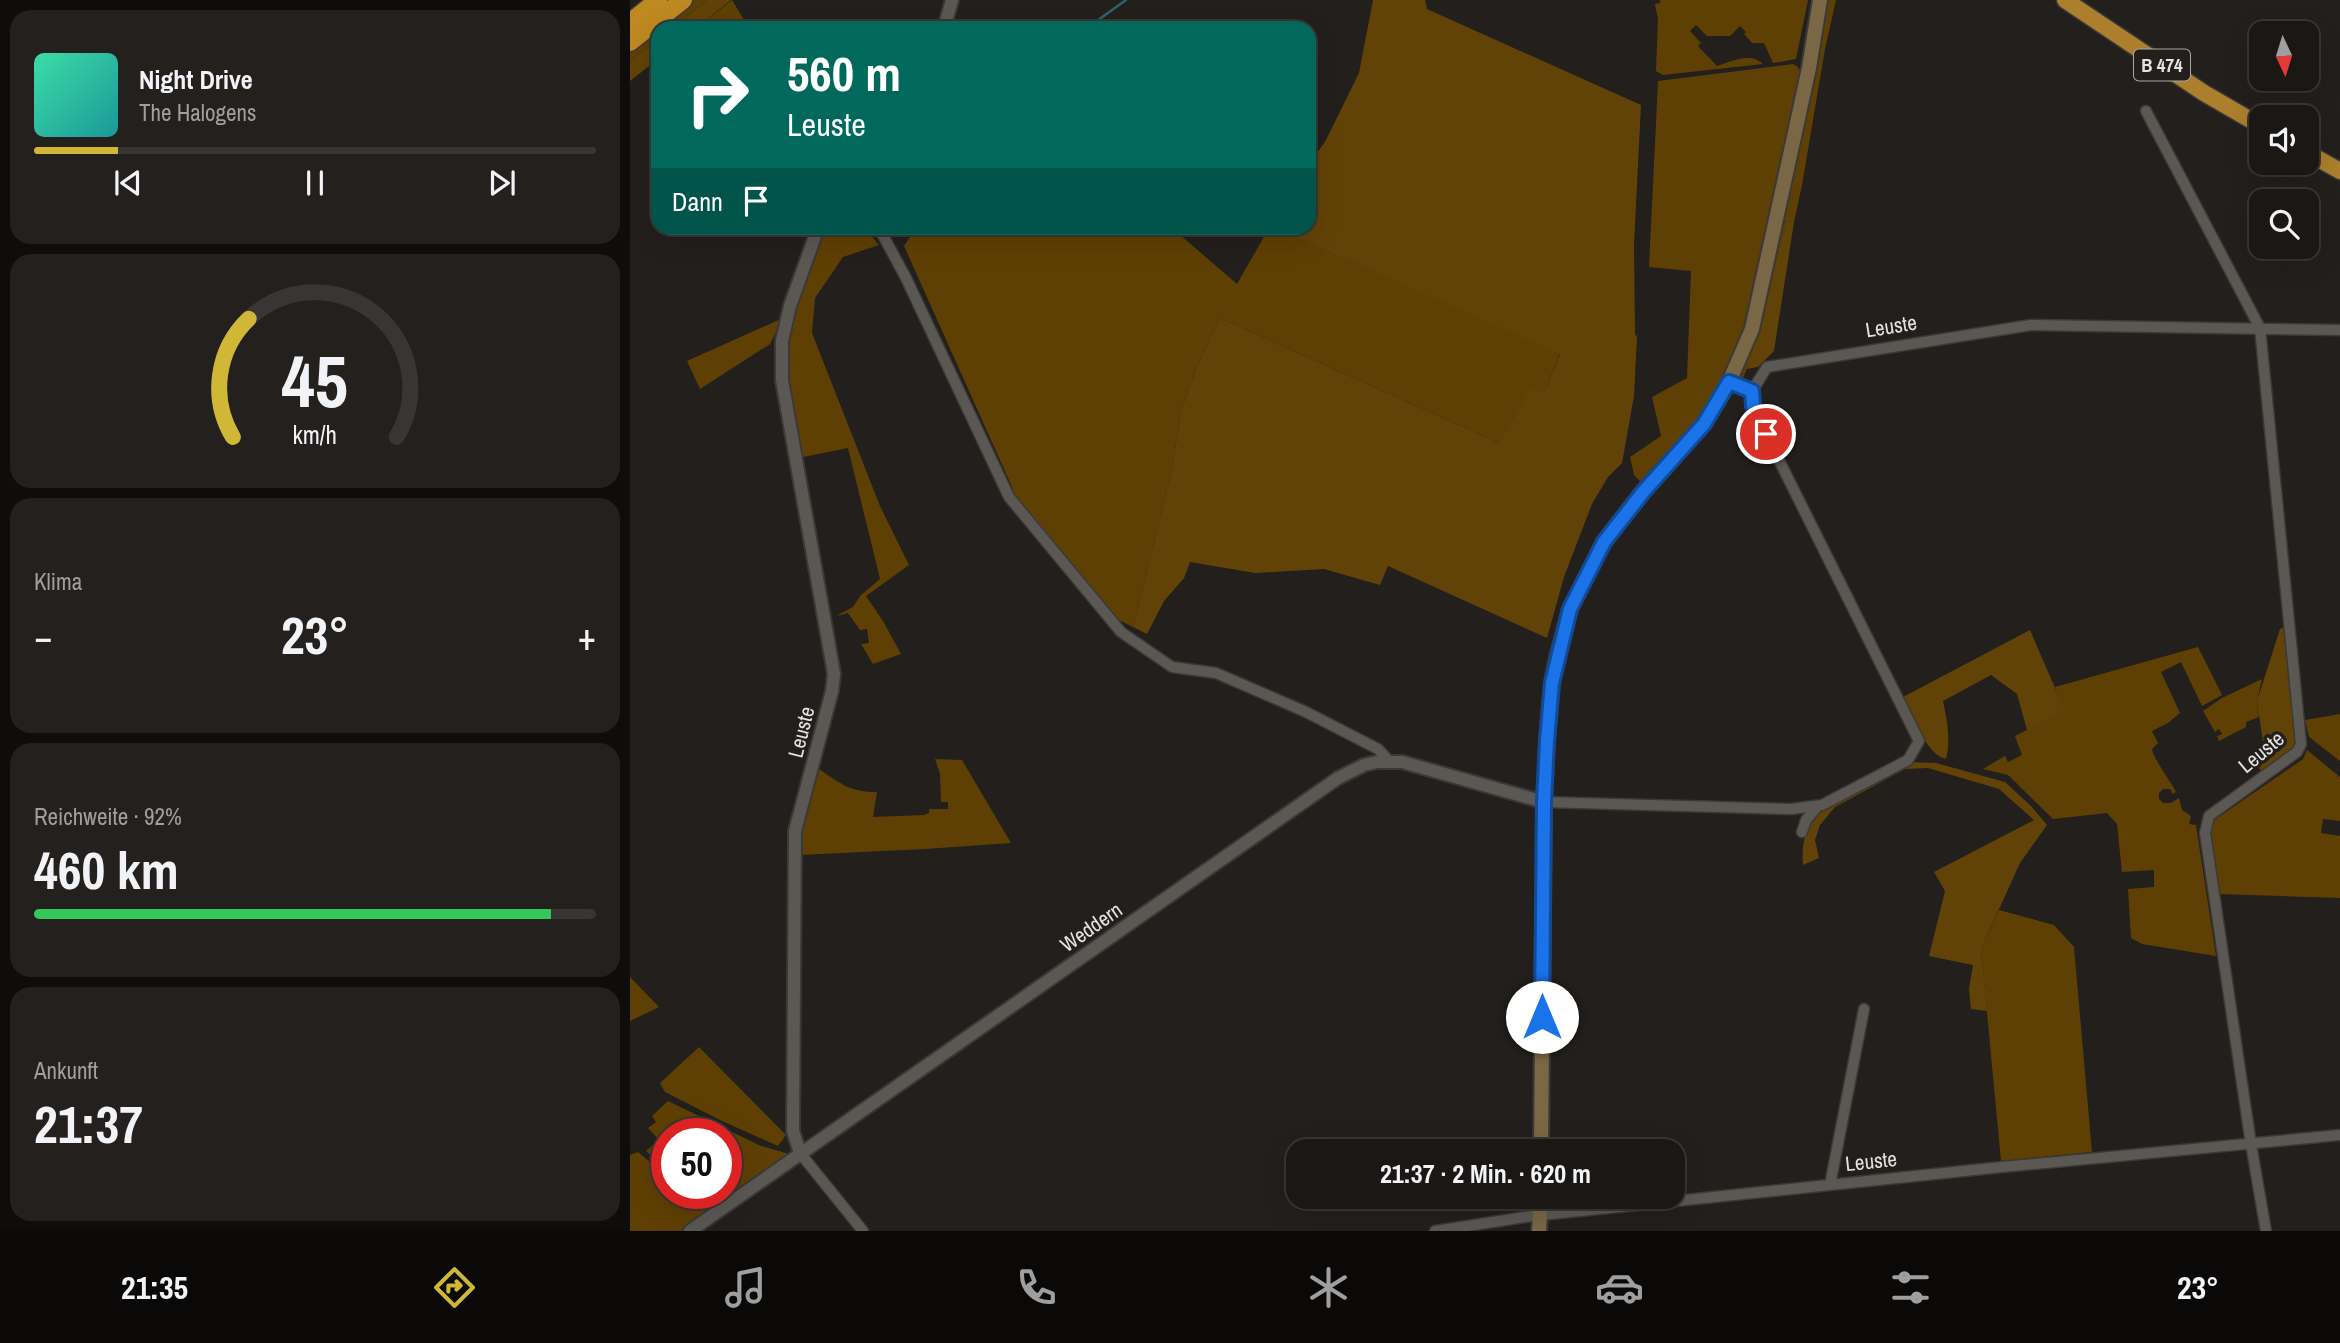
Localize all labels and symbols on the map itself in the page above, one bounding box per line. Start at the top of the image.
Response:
north arrow [2249,21,2319,91]
road number: B 474 [2134,50,2190,80]
street label: Leuste [1863,308,1919,344]
pin [1736,404,1796,464]
street label: Leuste [781,703,821,761]
street label: Leuste [2232,724,2290,780]
street label: Weddern [1054,895,1128,959]
position arrow [1505,980,1579,1054]
speed limit sign: 50 [651,1118,742,1209]
street label: Leuste [1844,1144,1898,1178]

